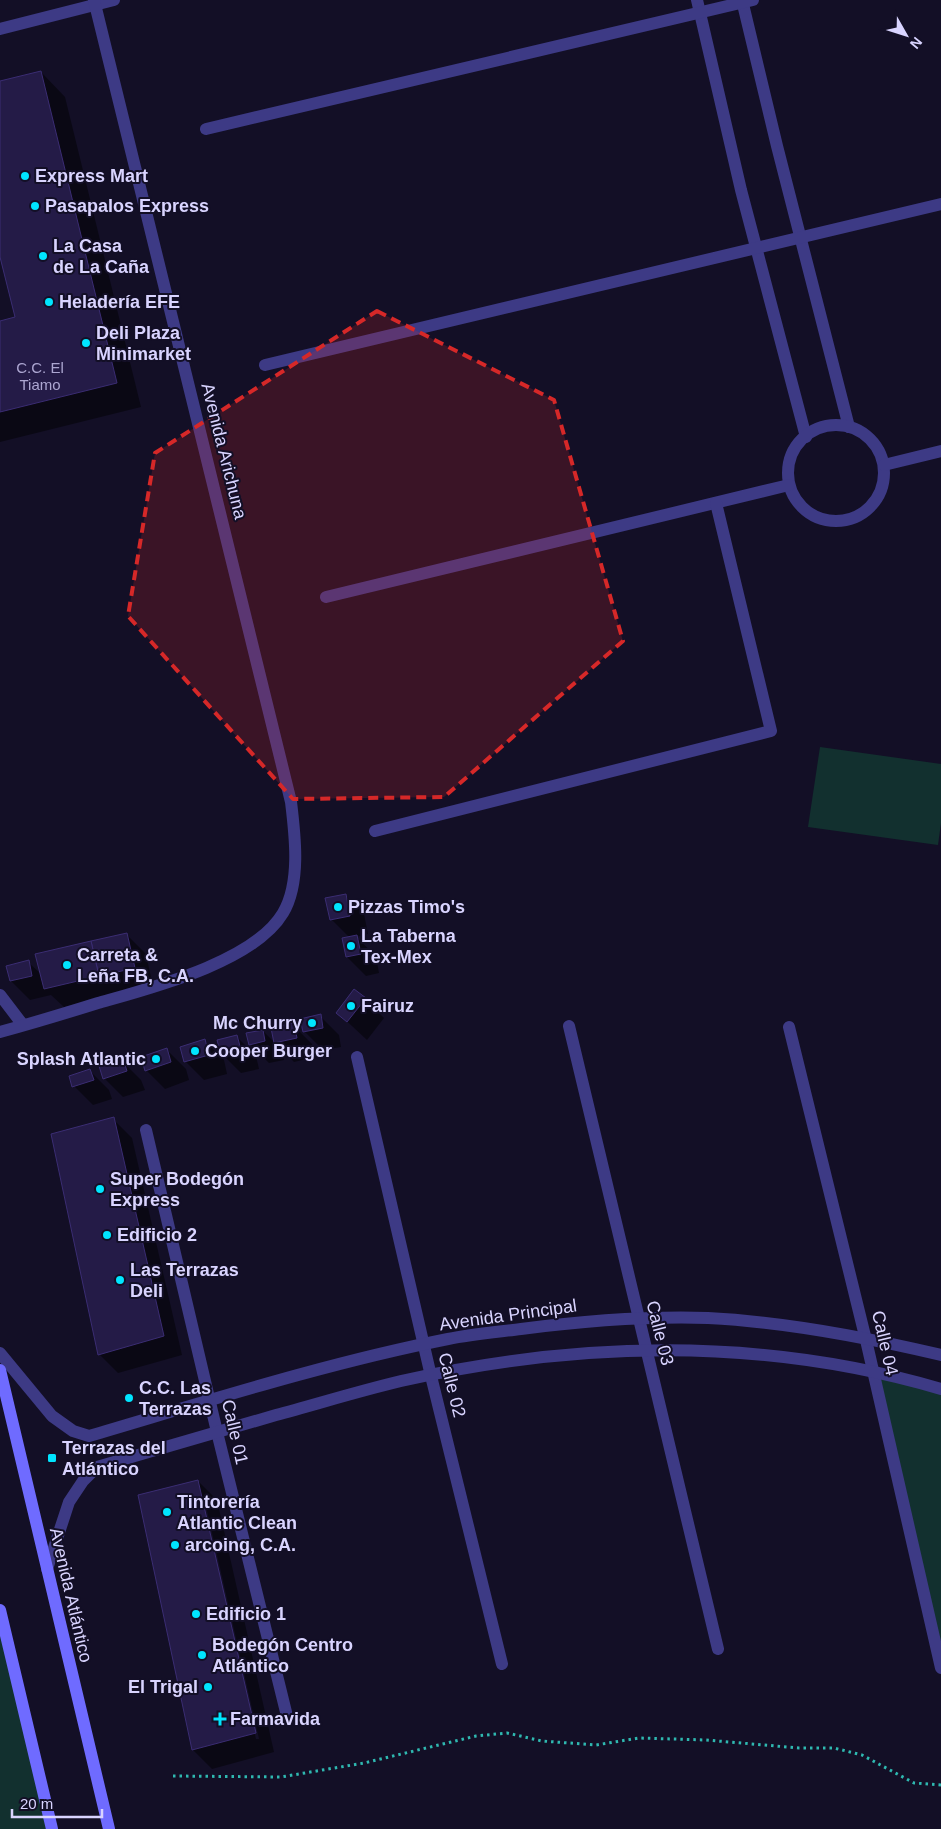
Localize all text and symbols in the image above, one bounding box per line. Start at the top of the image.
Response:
north arrow [881,10,931,60]
text: N [907,34,926,52]
place label: Express Mart [35,166,148,186]
marker: Express Mart [19,170,31,182]
place label: Pasapalos Express [45,196,209,216]
marker: Pasapalos Express [29,200,41,212]
place label: La Casa de La Caña [53,236,150,277]
marker: La Casa de La Caña [37,250,49,262]
place label: Heladería EFE [59,292,180,312]
marker: Heladería EFE [43,296,55,308]
place label: Deli Plaza Minimarket [96,323,191,364]
marker: Deli Plaza Minimarket [80,337,92,349]
house number: C.C. El Tiamo [16,359,64,393]
street label: Avenida Arichuna [197,381,251,522]
place label: Pizzas Timo's [348,897,465,917]
marker: Pizzas Timo's [332,901,344,913]
place label: La Taberna Tex-Mex [361,926,457,967]
marker: La Taberna Tex-Mex [345,940,357,952]
place label: Carreta & Leña FB, C.A. [77,945,194,986]
marker: Carreta & Leña FB, C.A. [61,959,73,971]
place label: Fairuz [361,996,414,1016]
marker: Fairuz [345,1000,357,1012]
place label: Mc Churry [213,1013,302,1033]
marker: Mc Churry [306,1017,318,1029]
place label: Cooper Burger [205,1041,332,1061]
marker: Cooper Burger [189,1045,201,1057]
place label: Splash Atlantic [17,1049,146,1069]
marker: Splash Atlantic [150,1053,162,1065]
place label: Super Bodegón Express [110,1169,244,1210]
marker: Super Bodegón Express [94,1183,106,1195]
place label: Edificio 2 [117,1225,197,1245]
marker: Edificio 2 [101,1229,113,1241]
place label: Las Terrazas Deli [130,1260,239,1301]
marker: Las Terrazas Deli [114,1274,126,1286]
street label: Avenida Principal [438,1295,578,1335]
street label: Calle 03 [642,1299,678,1367]
street label: Calle 04 [868,1309,902,1377]
street label: Calle 02 [434,1351,470,1419]
place label: C.C. Las Terrazas [139,1378,212,1419]
marker: C.C. Las Terrazas [123,1392,135,1404]
street label: Calle 01 [218,1398,252,1466]
place label: Terrazas del Atlántico [62,1438,166,1479]
marker: Terrazas del Atlántico [46,1452,58,1464]
place label: Tintorería Atlantic Clean [177,1492,297,1533]
marker: Tintorería Atlantic Clean [161,1506,173,1518]
street label: Avenida Atlántico [46,1526,96,1664]
place label: arcoing, C.A. [185,1535,296,1555]
marker: arcoing, C.A. [169,1539,181,1551]
place label: Edificio 1 [206,1604,286,1624]
marker: Edificio 1 [190,1608,202,1620]
place label: Bodegón Centro Atlántico [212,1635,353,1676]
marker: Bodegón Centro Atlántico [196,1649,208,1661]
place label: El Trigal [128,1677,198,1697]
marker: El Trigal [202,1681,214,1693]
place label: Farmavida [230,1709,321,1729]
marker: Farmavida [214,1713,226,1725]
scale bar [12,1786,102,1818]
text: 20 m [20,1795,53,1812]

